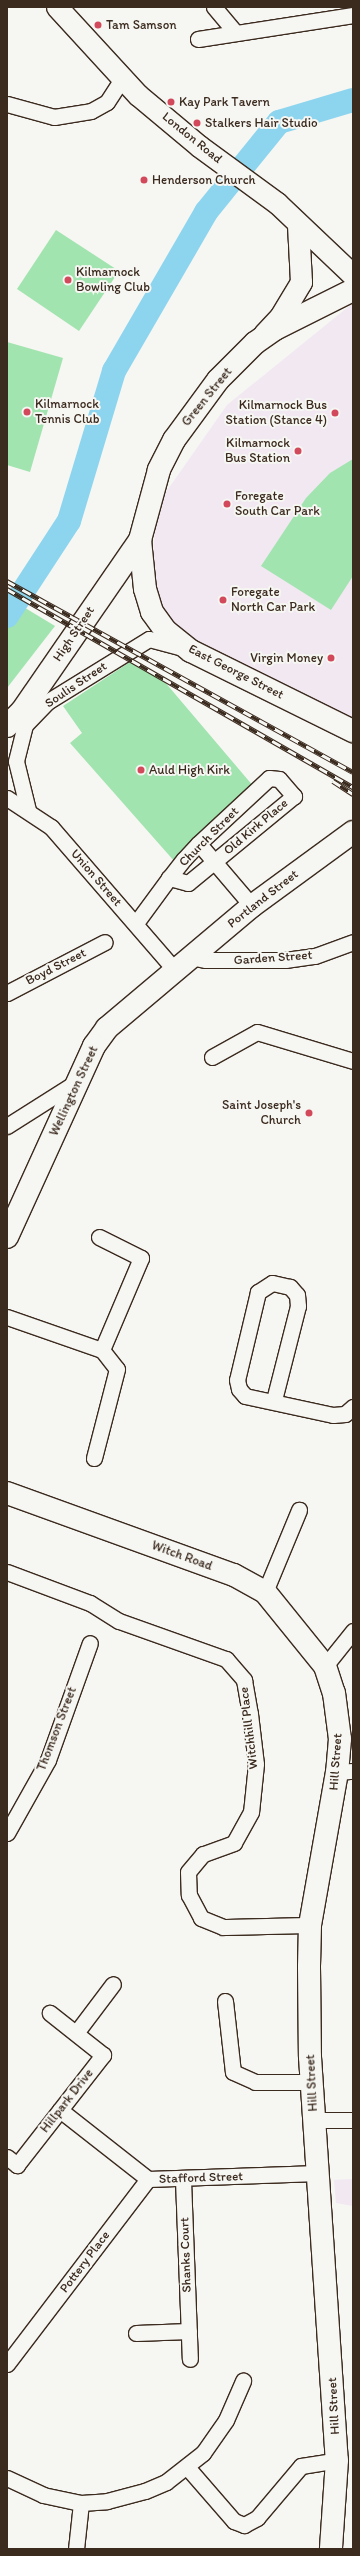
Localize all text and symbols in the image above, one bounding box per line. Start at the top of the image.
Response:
place label: Tam Samson [106,17,177,33]
marker: Tam Samson [93,20,103,30]
place label: Kay Park Tavern [179,94,269,110]
marker: Kay Park Tavern [166,97,176,107]
street label: London Road [159,109,225,167]
place label: Stalkers Hair Studio [205,115,318,131]
marker: Stalkers Hair Studio [192,118,202,128]
place label: Henderson Church [152,172,256,188]
marker: Henderson Church [139,175,149,185]
place label: Kilmarnock Bowling Club [76,265,150,296]
marker: Kilmarnock Bowling Club [63,275,73,285]
street label: Green Street [179,365,235,429]
place label: Kilmarnock Tennis Club [35,397,100,428]
place label: Kilmarnock Bus Station (Stance 4) [226,398,327,429]
marker: Kilmarnock Tennis Club [22,407,32,417]
marker: Kilmarnock Bus Station (Stance 4) [330,408,340,418]
place label: Kilmarnock Bus Station [225,436,290,467]
marker: Kilmarnock Bus Station [293,446,303,456]
place label: Foregate South Car Park [235,489,319,520]
marker: Foregate South Car Park [222,499,232,509]
place label: Foregate North Car Park [231,585,315,616]
marker: Foregate North Car Park [218,595,228,605]
street label: High Street [50,604,98,664]
street label: East George Street [186,641,286,703]
place label: Virgin Money [250,650,323,666]
marker: Virgin Money [326,653,336,663]
street label: Soulis Street [42,659,110,711]
place label: Auld High Kirk [149,762,230,778]
marker: Auld High Kirk [136,765,146,775]
street label: Old Kirk Place [221,796,291,858]
street label: Church Street [176,804,242,870]
street label: Union Street [67,846,125,910]
street label: Portland Street [225,867,301,931]
street label: Boyd Street [23,945,89,989]
street label: Garden Street [233,947,313,969]
street label: Wellington Street [46,1043,102,1139]
place label: Saint Joseph's Church [222,1098,301,1129]
marker: Saint Joseph's Church [304,1108,314,1118]
street label: Witch Road [150,1538,214,1574]
street label: Thomson Street [34,1685,80,1773]
street label: Witchhill Place [236,1686,262,1770]
street label: Hill Street [326,1733,346,1791]
street label: Hill Street [303,2054,321,2112]
street label: Hillpark Drive [37,2066,97,2136]
street label: Stafford Street [159,2169,243,2187]
street label: Shanks Court [177,2217,195,2293]
street label: Pottery Place [57,2228,113,2296]
street label: Hill Street [325,2377,343,2435]

